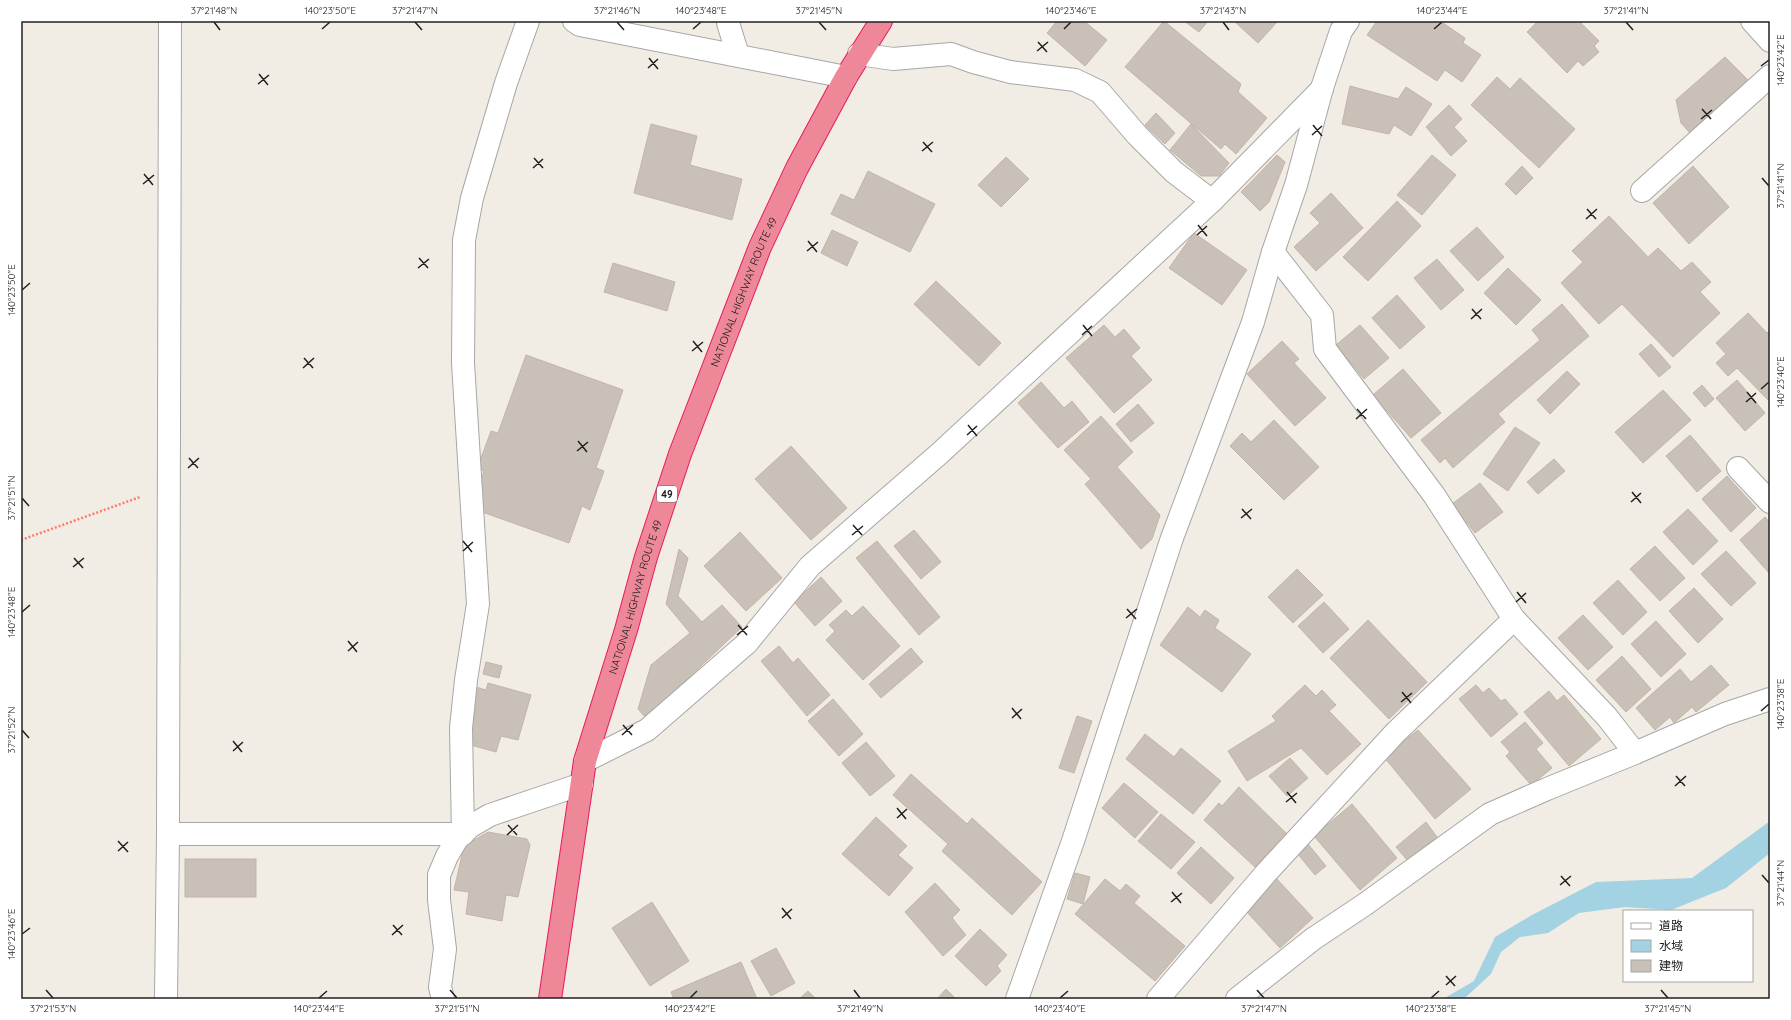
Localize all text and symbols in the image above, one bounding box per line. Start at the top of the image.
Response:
text: 37°21'48"N [191,4,237,17]
text: 140°23'50"E [304,4,356,17]
text: 37°21'47"N [392,4,438,17]
text: 37°21'46"N [594,4,640,17]
text: 140°23'48"E [676,4,727,17]
text: 37°21'45"N [796,4,842,17]
text: 140°23'46"E [1046,4,1097,17]
text: 37°21'43"N [1200,4,1246,17]
text: 140°23'44"E [1417,4,1468,17]
text: 37°21'41"N [1604,4,1648,17]
text: 140°23'42"E [1774,34,1787,86]
text: 37°21'41"N [1774,164,1787,208]
street label: NATIONAL HIGHWAY ROUTE 49 [707,215,780,369]
text: 140°23'50"E [5,264,18,316]
text: 140°23'40"E [1774,356,1787,408]
text: 37°21'51"N [5,475,18,521]
road number: 49 [657,486,677,502]
street label: NATIONAL HIGHWAY ROUTE 49 [606,518,665,676]
text: 140°23'48"E [5,586,18,637]
text: 140°23'38"E [1774,678,1787,729]
text: 37°21'52"N [5,707,18,753]
text: 37°21'44"N [1774,860,1787,906]
text: 140°23'46"E [5,908,18,959]
legend [1623,910,1753,982]
text: 道路 [1659,918,1683,933]
text: 水域 [1659,938,1683,953]
text: 建物 [1659,958,1683,973]
text: 37°21'53"N [30,1002,76,1015]
text: 140°23'44"E [294,1002,345,1015]
text: 37°21'51"N [434,1002,480,1015]
text: 140°23'42"E [664,1002,716,1015]
text: 37°21'49"N [837,1002,883,1015]
text: 140°23'40"E [1034,1002,1086,1015]
text: 37°21'47"N [1241,1002,1287,1015]
text: 140°23'38"E [1406,1002,1457,1015]
text: 37°21'45"N [1645,1002,1691,1015]

